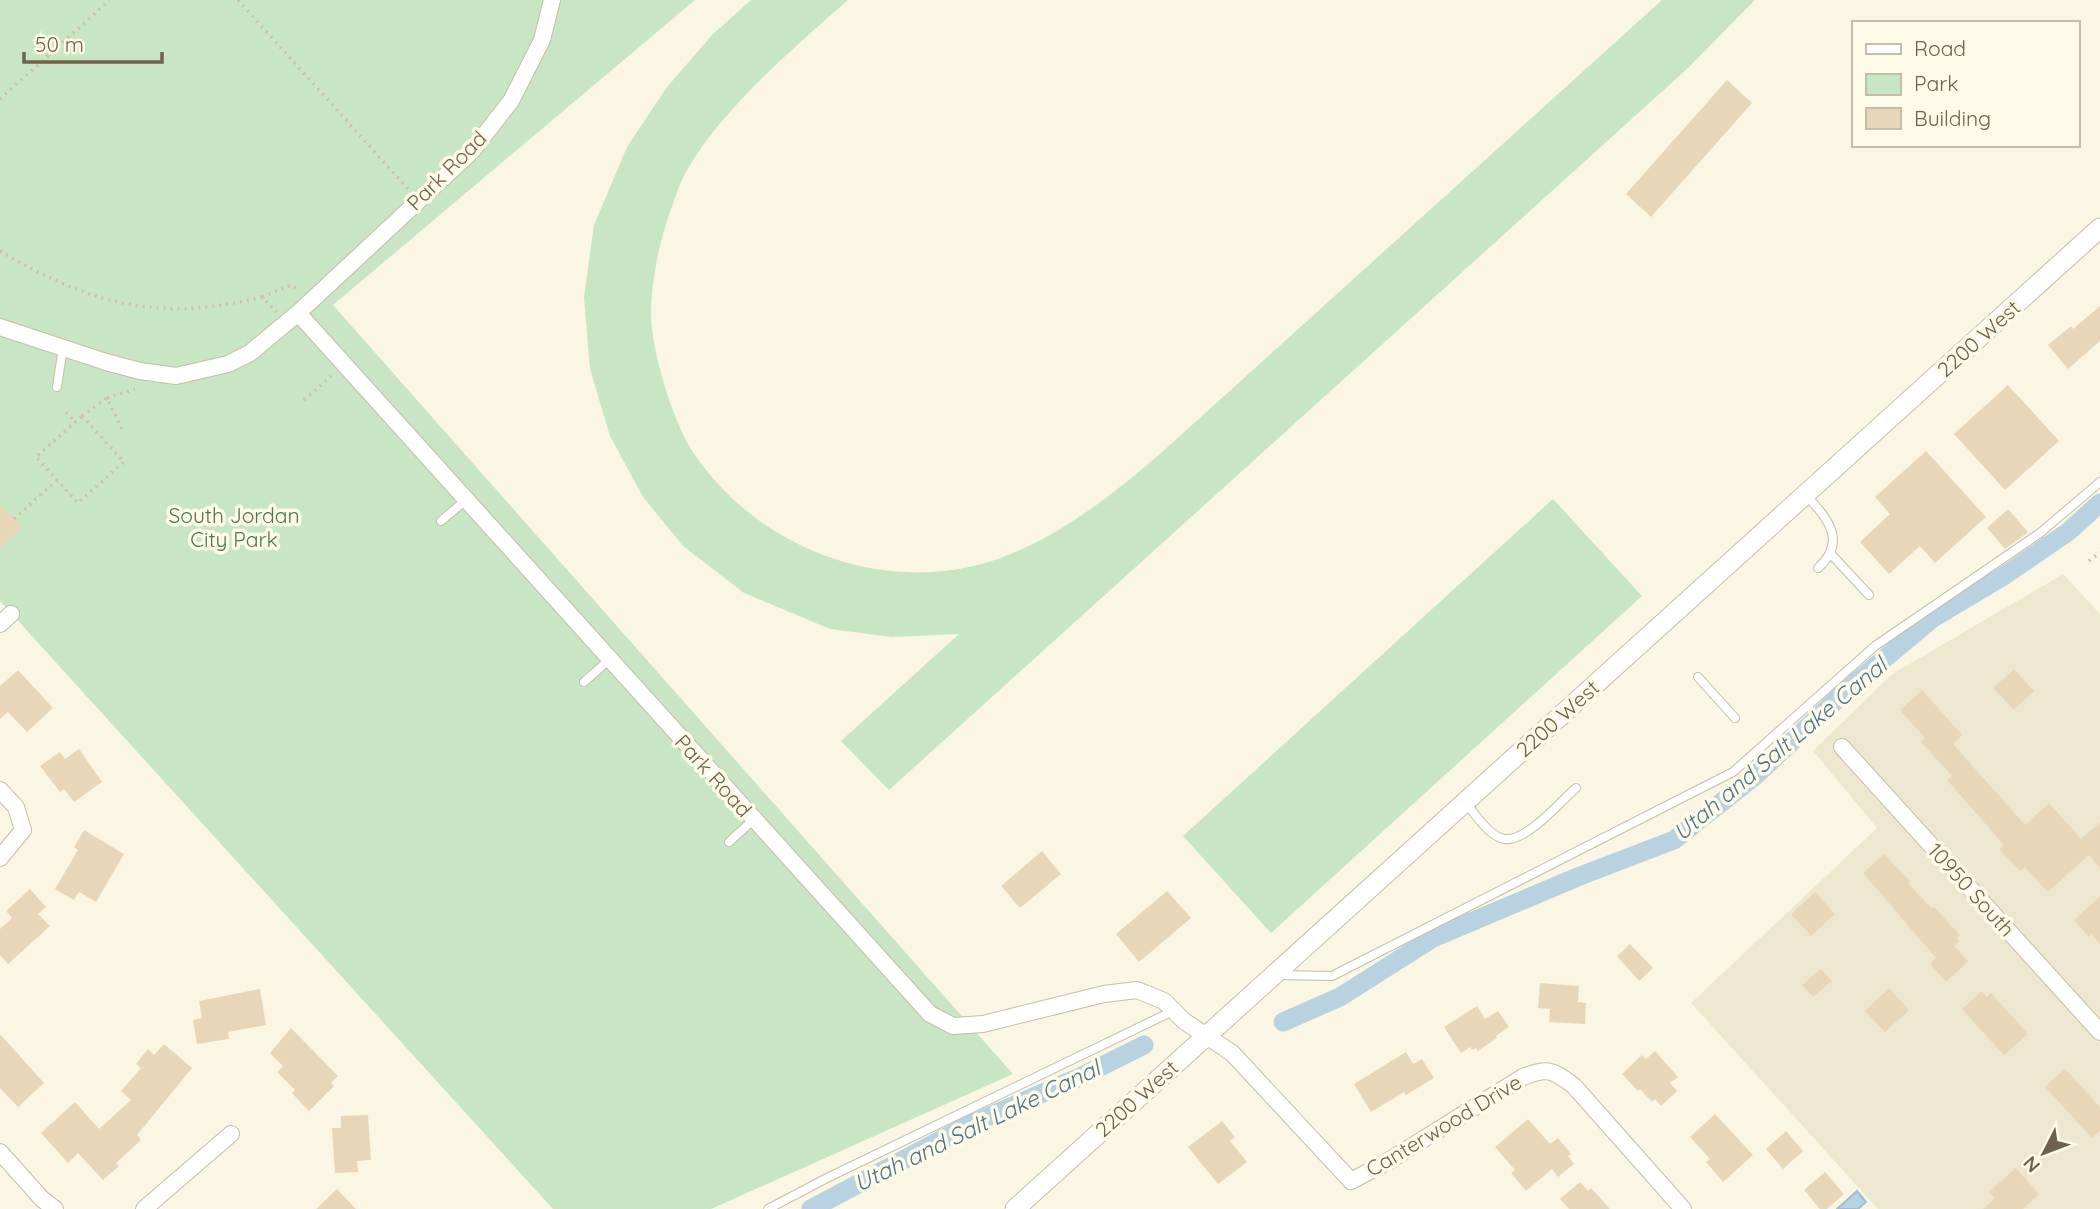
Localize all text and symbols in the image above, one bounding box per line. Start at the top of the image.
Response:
scale bar [24,21,163,65]
legend [1852,21,2079,147]
text: 50 m [35,31,84,57]
text: Road [1914,35,1966,61]
text: Park [1914,70,1958,96]
text: Building [1914,105,1991,131]
street label: Park Road [401,125,492,216]
street label: 2200 West [1931,294,2025,382]
park label: South Jordan City Park [168,502,300,552]
water label: Utah and Salt Lake Canal [1667,649,1894,846]
street label: 2200 West [1510,674,1604,762]
street label: Park Road [670,729,758,822]
street label: 10950 South [1923,837,2021,942]
water label: Utah and Salt Lake Canal [849,1052,1107,1198]
street label: 2200 West [1089,1054,1183,1142]
street label: Canterwood Drive [1361,1068,1526,1182]
north arrow [2009,1118,2079,1188]
text: N [2018,1151,2045,1178]

